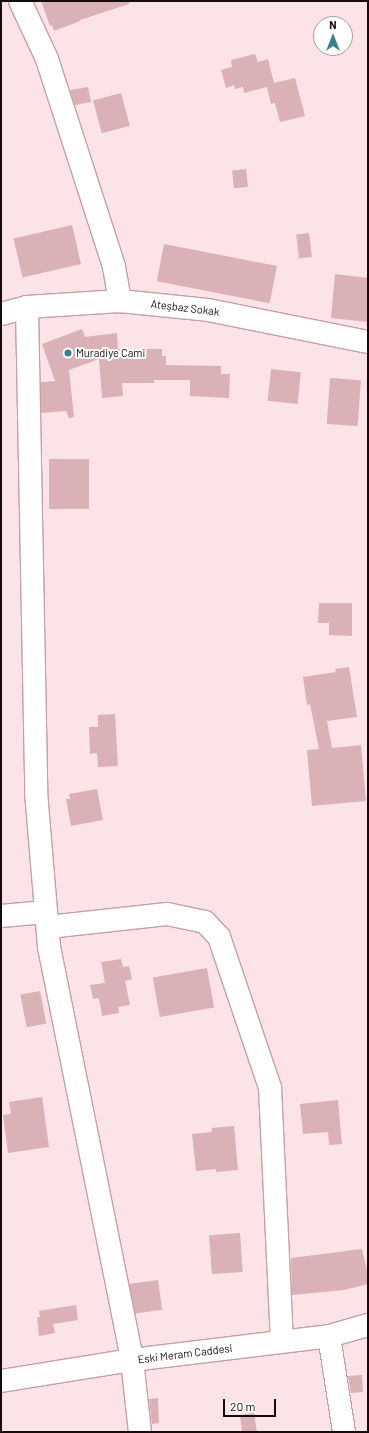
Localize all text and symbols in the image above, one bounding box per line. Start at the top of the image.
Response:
north arrow [313,16,353,56]
text: N [329,18,337,31]
street label: Ateşbaz Sokak [150,297,220,319]
place label: Muradiye Cami [76,346,145,360]
marker: Muradiye Cami [63,348,73,358]
street label: Eski Meram Caddesi [137,1342,233,1366]
scale bar [225,1391,278,1417]
text: 20 m [230,1399,256,1413]

